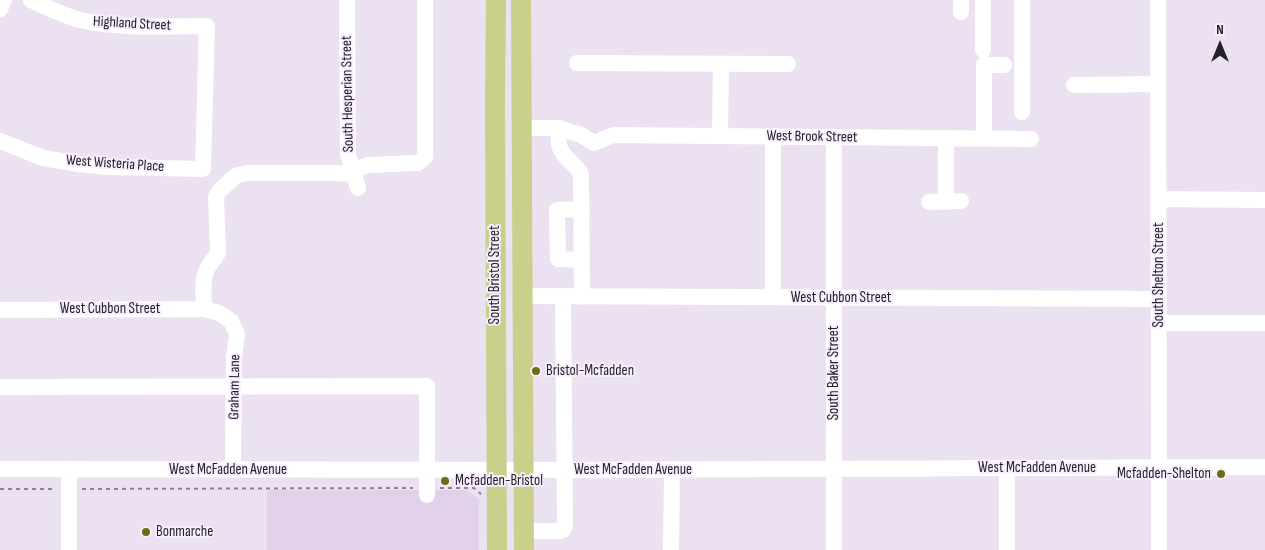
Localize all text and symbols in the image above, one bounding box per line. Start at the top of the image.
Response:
street label: Highland Street [93,13,171,35]
north arrow [1195,20,1245,70]
text: N [1216,21,1224,38]
street label: South Hesperian Street [338,35,358,153]
street label: West Brook Street [766,127,858,147]
street label: West Wisteria Place [65,152,165,176]
street label: South Shelton Street [1150,222,1168,328]
street label: South Bristol Street [486,226,504,324]
street label: West Cubbon Street [791,289,891,307]
street label: West Cubbon Street [60,300,160,318]
street label: South Baker Street [825,326,843,420]
street label: Graham Lane [225,354,245,420]
place label: Bristol-Mcfadden [546,362,634,380]
marker: Bristol-Mcfadden [530,365,542,377]
street label: West McFadden Avenue [978,459,1096,477]
street label: West McFadden Avenue [169,461,287,479]
street label: West McFadden Avenue [574,461,692,479]
place label: Mcfadden-Shelton [1117,465,1211,483]
marker: Mcfadden-Shelton [1215,468,1227,480]
place label: Mcfadden-Bristol [455,472,543,490]
marker: Mcfadden-Bristol [439,475,451,487]
place label: Bonmarche [156,523,213,541]
marker: Bonmarche [140,526,152,538]

